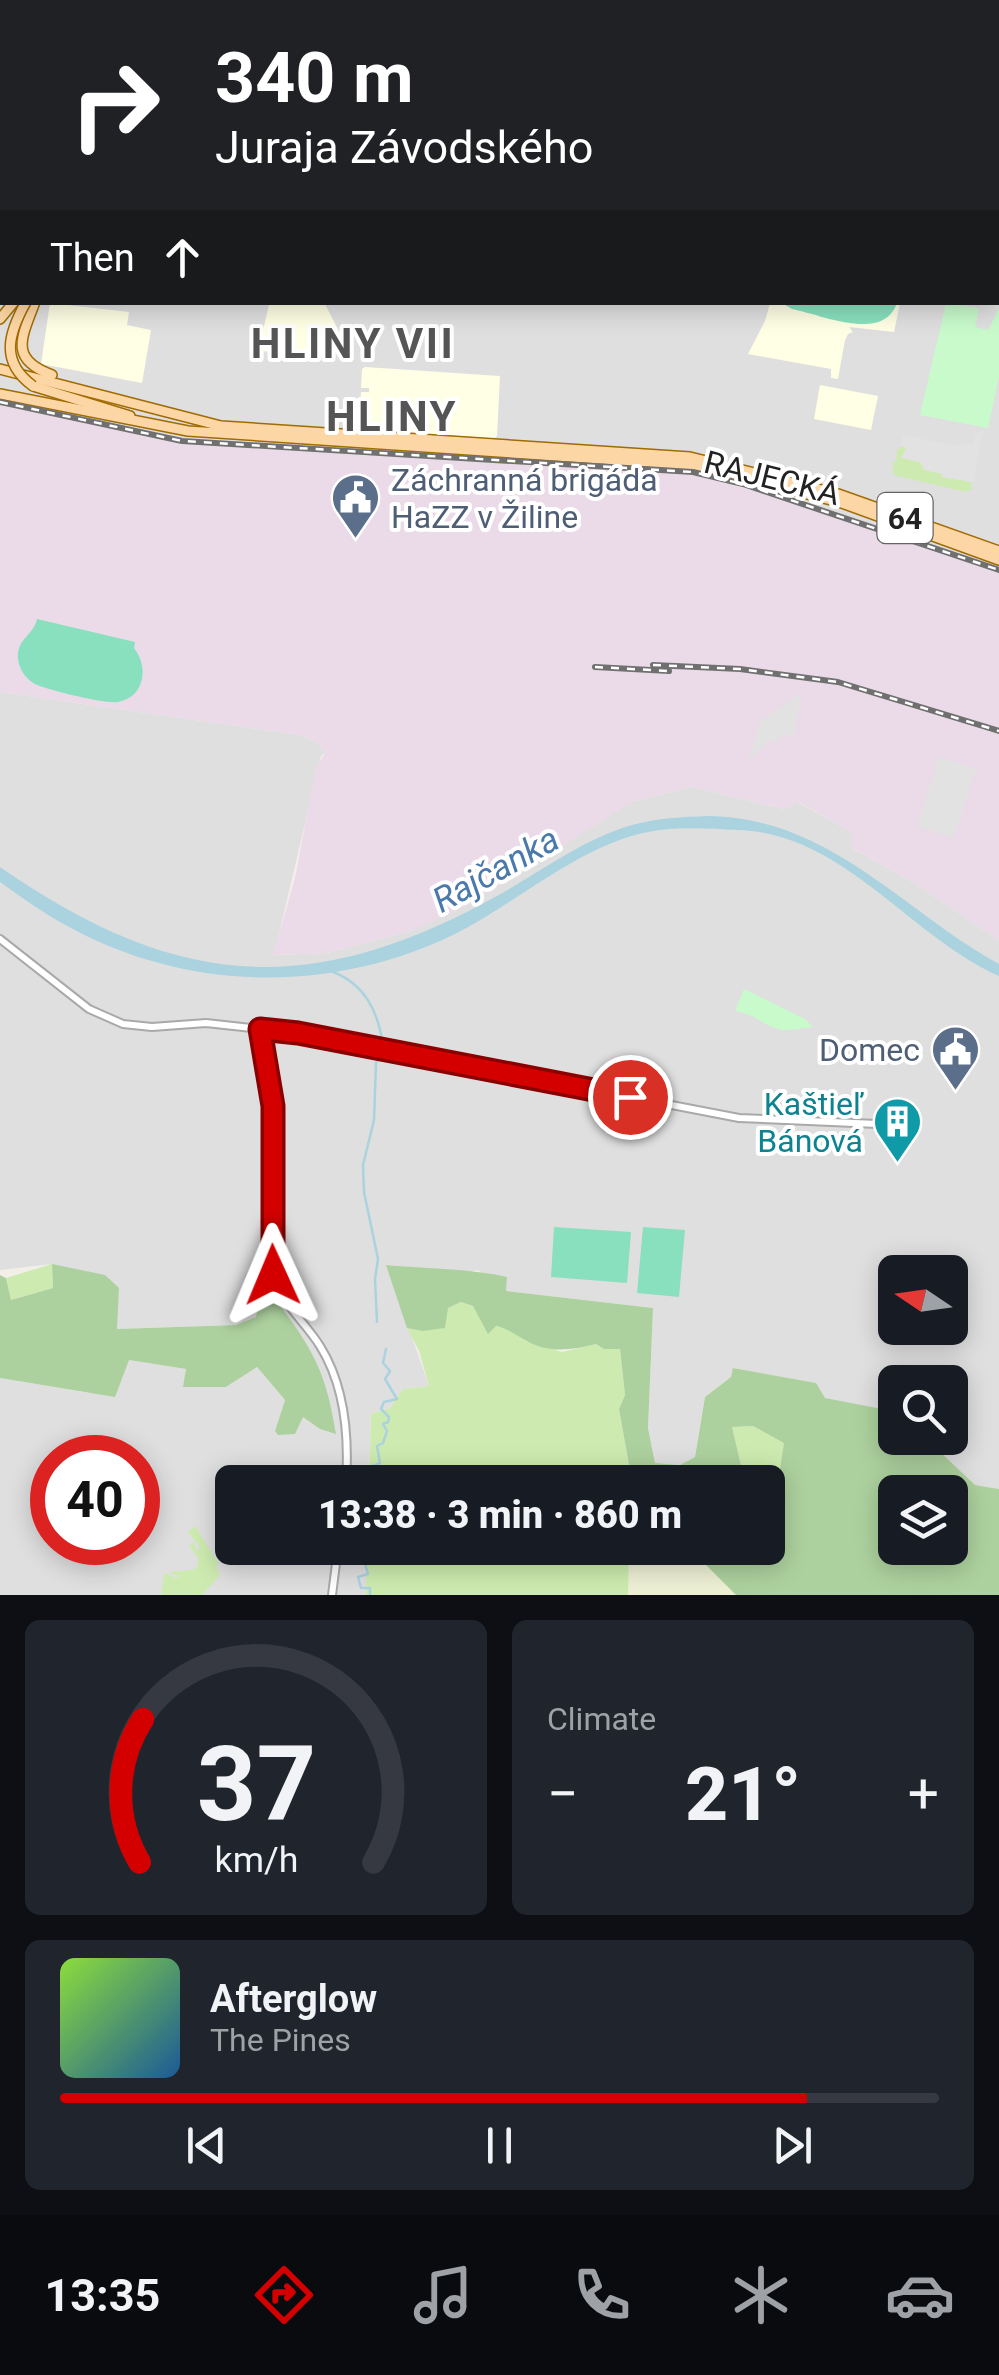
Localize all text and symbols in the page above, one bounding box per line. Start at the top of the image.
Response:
text: 340 m [215,37,414,119]
icon: right [50,40,180,170]
text: Juraja Závodského [215,121,593,174]
icon: ahead [155,230,210,285]
text: Then [50,236,135,280]
district label: HLINY VII [251,319,455,368]
district label: HLINY [326,392,458,441]
street label: RAJECKÁ [700,443,844,513]
place label: Záchranná brigáda HaZZ v Žiline [391,461,658,536]
public building icon: Záchranná brigáda HaZZ v Žiline [330,472,382,540]
road number: 64 [878,493,932,543]
water label: Rajčanka [426,819,566,921]
public building icon: Domec [929,1024,981,1092]
place label: Domec [819,1031,920,1069]
pin [588,1055,673,1140]
icon: arrive [603,1070,658,1125]
place label: Kaštieľ Bánová [757,1085,864,1160]
building icon: Kaštieľ Bánová [872,1096,924,1164]
position arrow [221,1223,325,1327]
north arrow [878,1255,968,1345]
map controls [878,1255,968,1565]
button: search [878,1365,968,1455]
speed limit sign: 40 [30,1435,160,1565]
button: layers [878,1475,968,1565]
text: 13:38 · 3 min · 860 m [318,1493,682,1537]
text: Climate [547,1700,656,1738]
text: 37 [196,1724,316,1845]
text: 21° [685,1750,801,1838]
text: − [547,1762,578,1826]
text: + [908,1762,939,1826]
text: km/h [214,1839,298,1881]
text: Afterglow [210,1977,377,2021]
text: The Pines [210,2021,351,2059]
icon: previous [179,2118,234,2173]
icon: pause [472,2118,527,2173]
icon: next [765,2118,820,2173]
icon: directions [249,2260,319,2330]
icon: music [408,2260,478,2330]
icon: phone [567,2260,637,2330]
icon: climate [726,2260,796,2330]
icon: car [885,2260,955,2330]
text: 13:35 [44,2269,160,2322]

